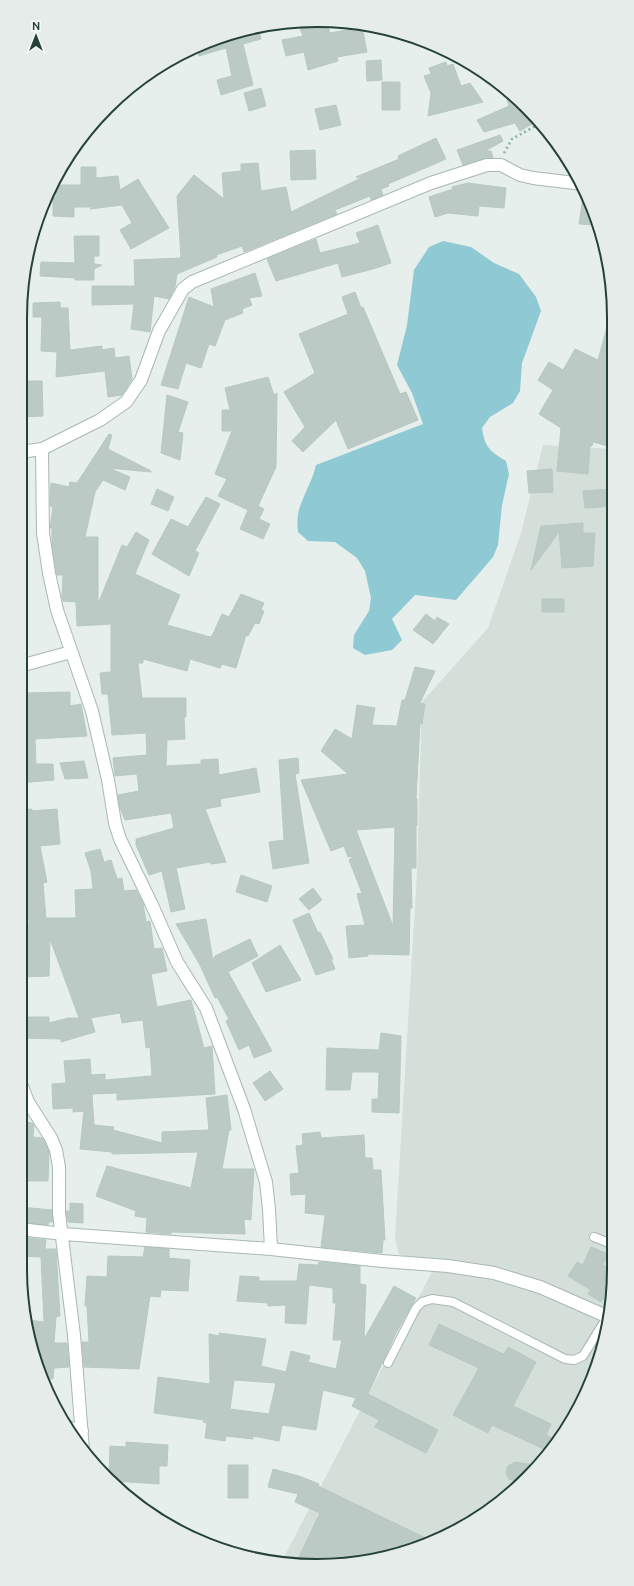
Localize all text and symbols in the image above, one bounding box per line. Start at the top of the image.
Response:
north arrow [16,16,56,56]
text: N [32,20,40,32]

